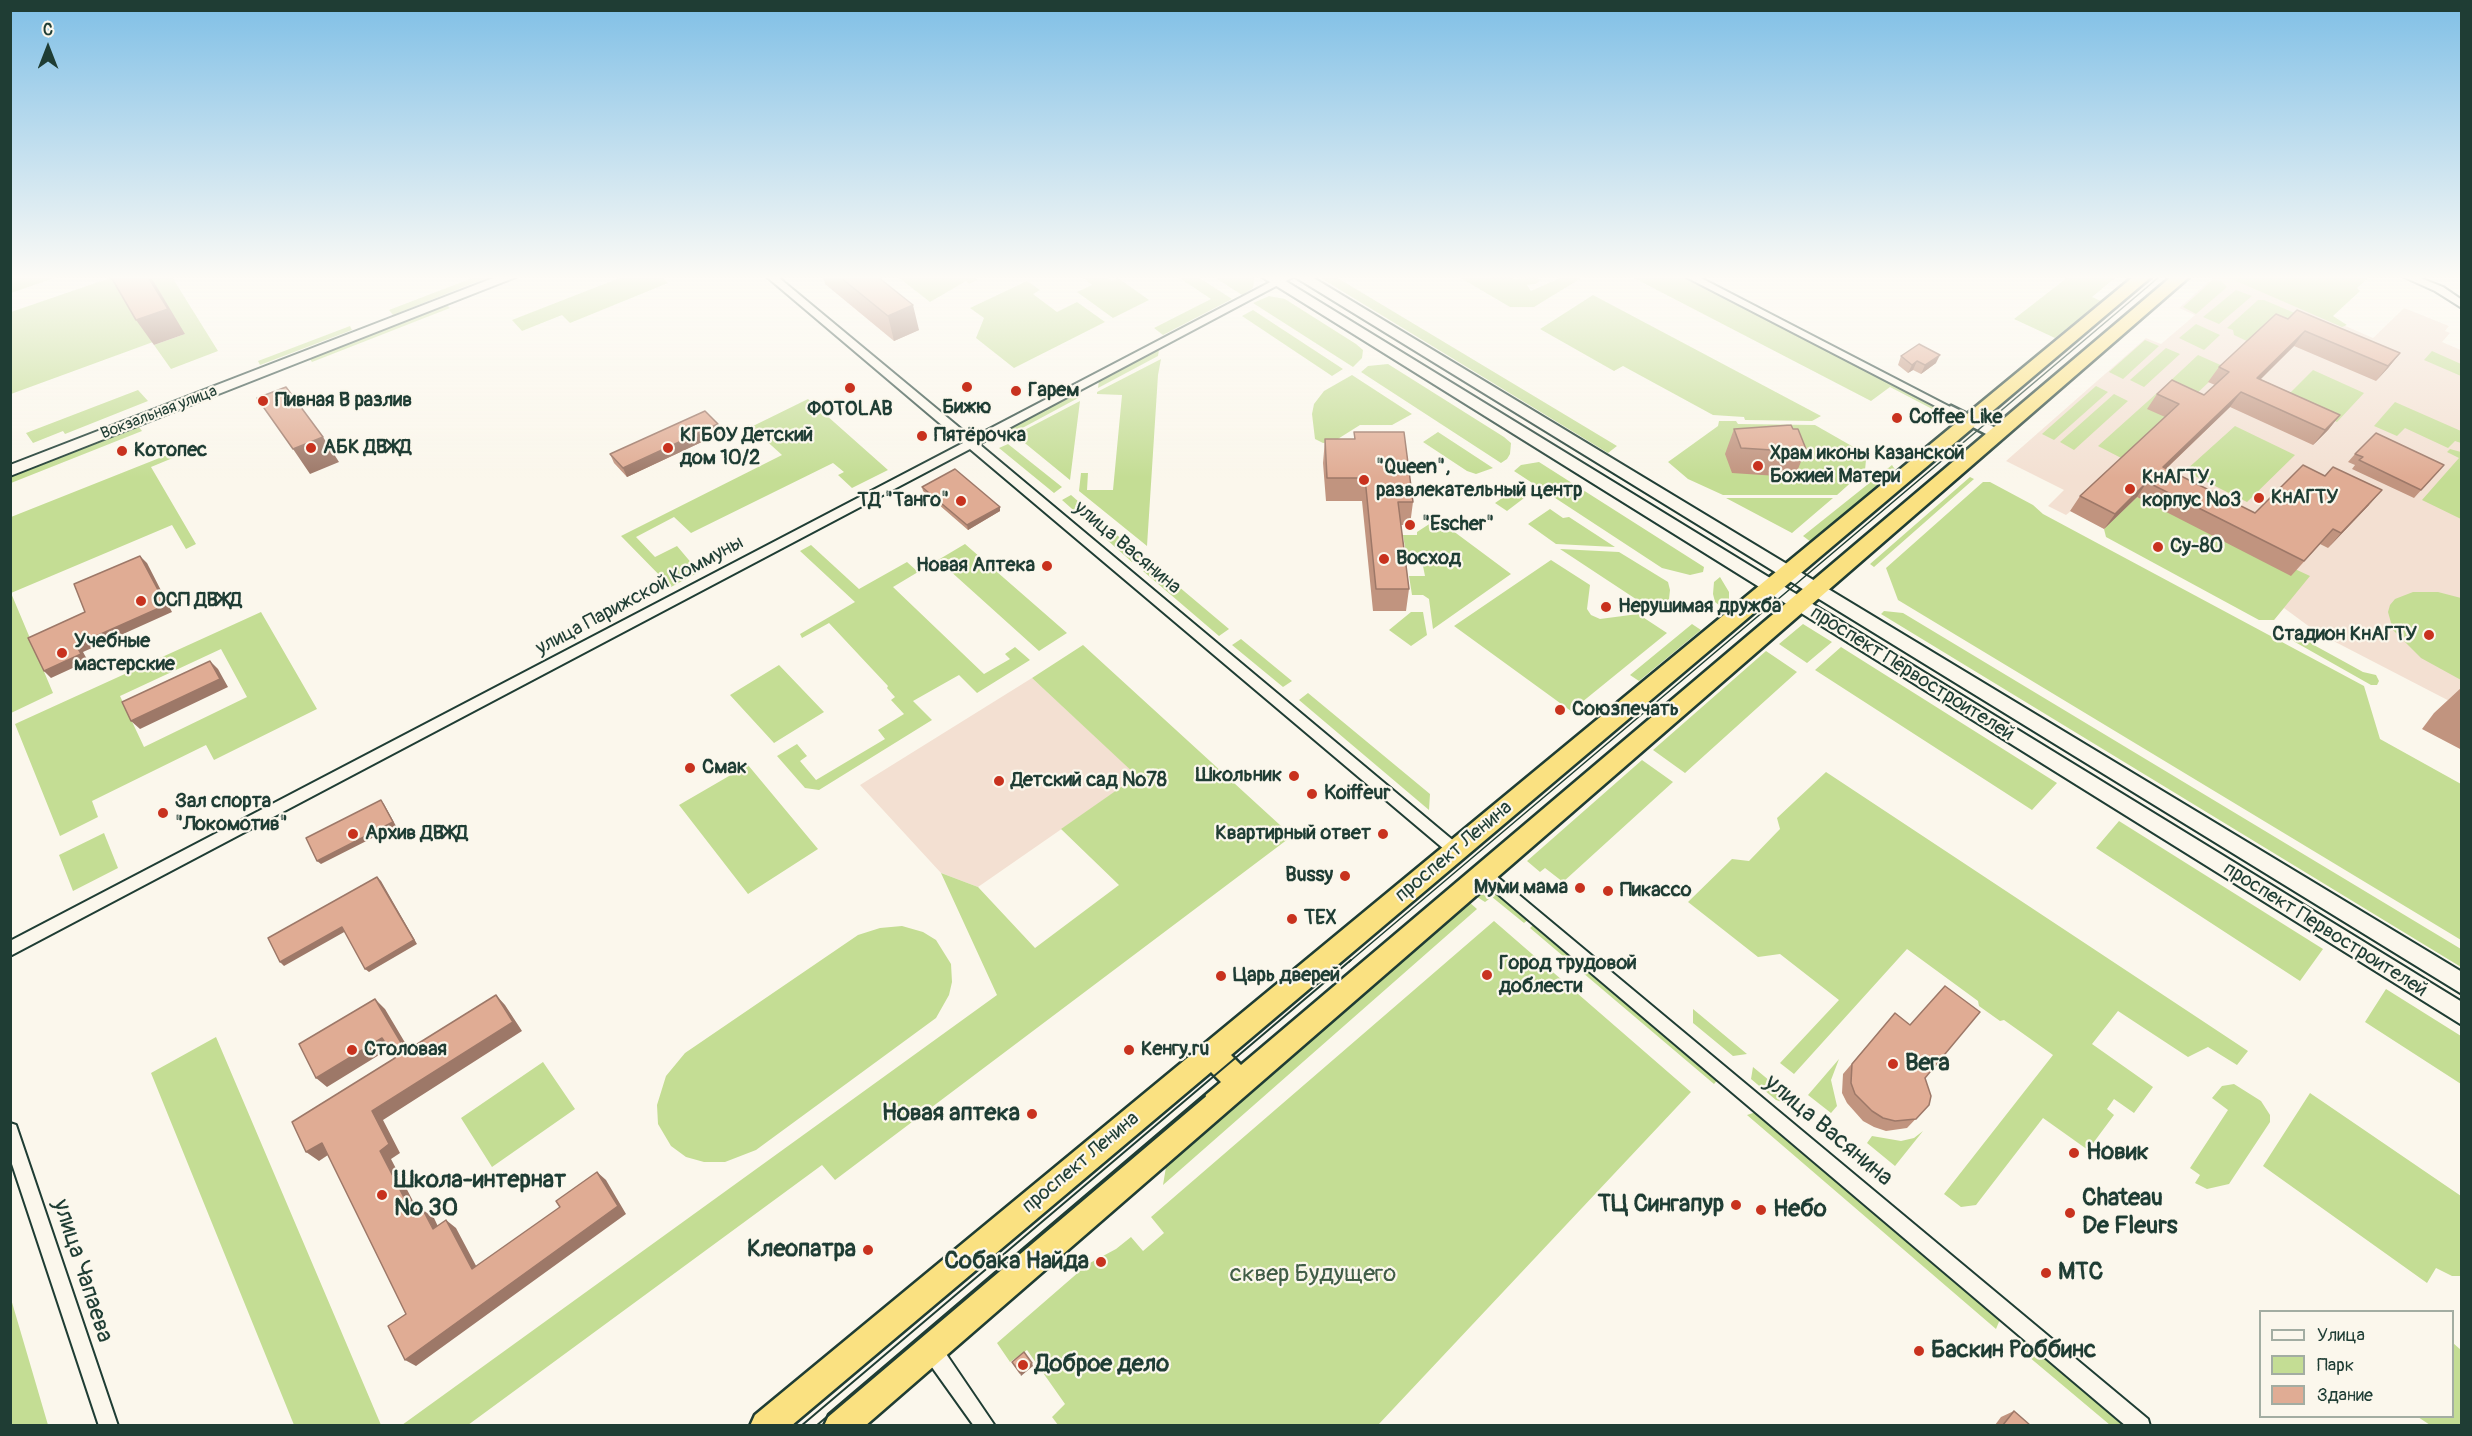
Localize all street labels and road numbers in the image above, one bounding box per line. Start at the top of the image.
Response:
street label: Вокзальная улица [98,382,220,444]
street label: улица Васянина [1069,496,1185,600]
street label: улица Парижской Коммуны [532,531,748,661]
street label: проспект Первостроителей [1806,601,2018,747]
street label: проспект Ленина [1391,796,1517,908]
street label: проспект Первостроителей [2219,857,2431,1003]
street label: улица Васянина [1758,1069,1898,1193]
street label: проспект Ленина [1018,1107,1144,1219]
street label: улица Чапаева [45,1196,119,1346]

